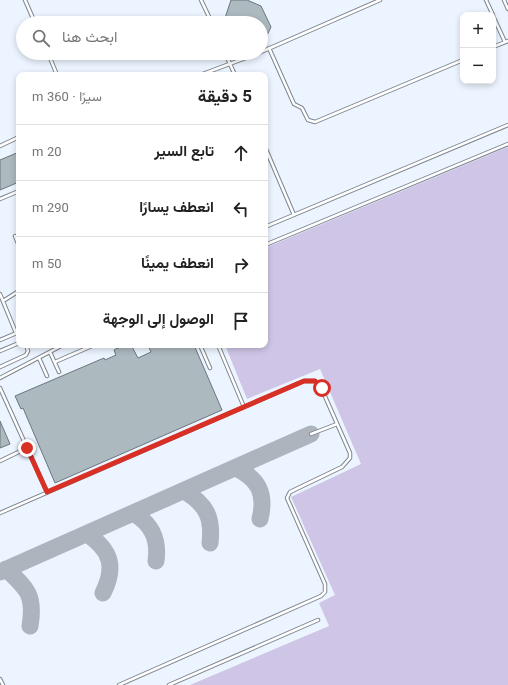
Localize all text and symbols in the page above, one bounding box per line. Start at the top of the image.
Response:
map controls [460,12,496,84]
button: + [460,12,496,48]
search box [16,16,268,60]
icon: search [30,27,52,49]
text: ابحث هنا [62,27,118,50]
button: − [460,48,496,84]
text: 5 دقيقة [198,85,252,111]
text: سيرًا · 360 m [32,88,102,108]
text: تابع السير [154,141,214,164]
icon: ahead [230,142,252,164]
text: 20 m [32,143,62,163]
text: انعطف يسارًا [139,197,214,220]
icon: left [230,198,252,220]
text: 290 m [32,199,69,219]
text: انعطف يمينًا [141,253,214,276]
icon: right [230,254,252,276]
text: 50 m [32,255,62,275]
text: الوصول إلى الوجهة [103,309,214,332]
icon: arrive [230,310,252,332]
route start [313,379,331,397]
route end [18,439,36,457]

